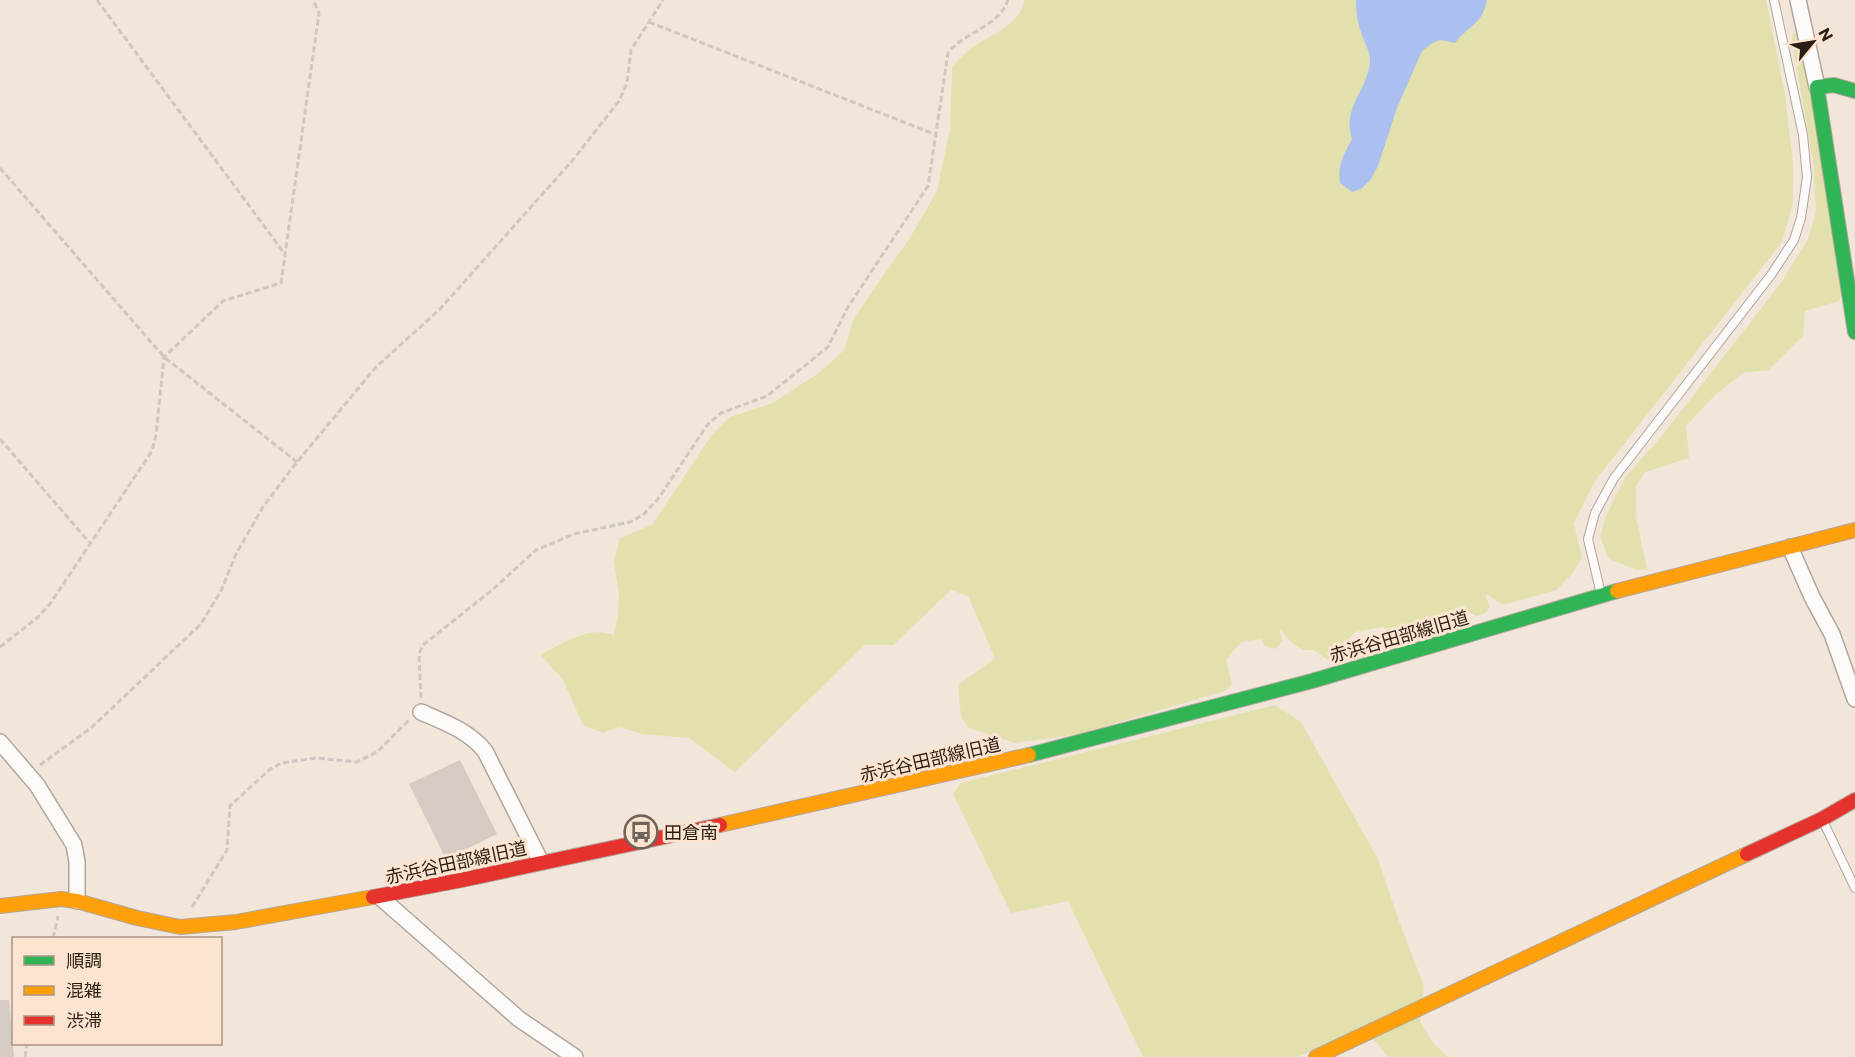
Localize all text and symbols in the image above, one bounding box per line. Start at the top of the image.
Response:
north arrow [1783,12,1843,72]
text: N [1815,24,1838,44]
street label: 赤浜谷田部線旧道 [1327,606,1471,666]
street label: 赤浜谷田部線旧道 [857,732,1003,786]
bus stop icon: 田倉南 [623,814,659,850]
place label: 田倉南 [664,821,718,843]
street label: 赤浜谷田部線旧道 [383,836,529,888]
legend [12,937,222,1045]
text: 順調 [66,949,102,971]
text: 混雑 [66,979,102,1001]
text: 渋滞 [66,1009,102,1031]

